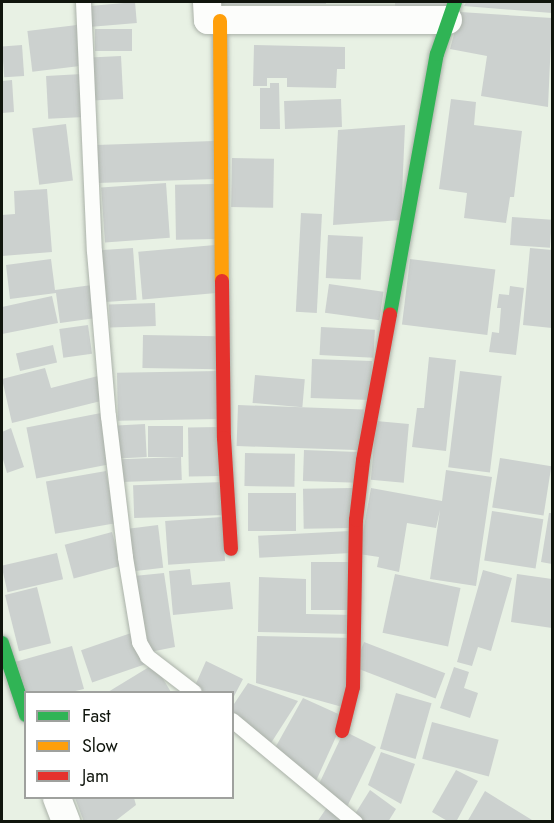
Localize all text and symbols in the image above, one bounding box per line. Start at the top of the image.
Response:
legend [24,691,234,799]
text: Fast [82,703,111,729]
text: Slow [82,733,118,759]
text: Jam [82,763,109,789]

